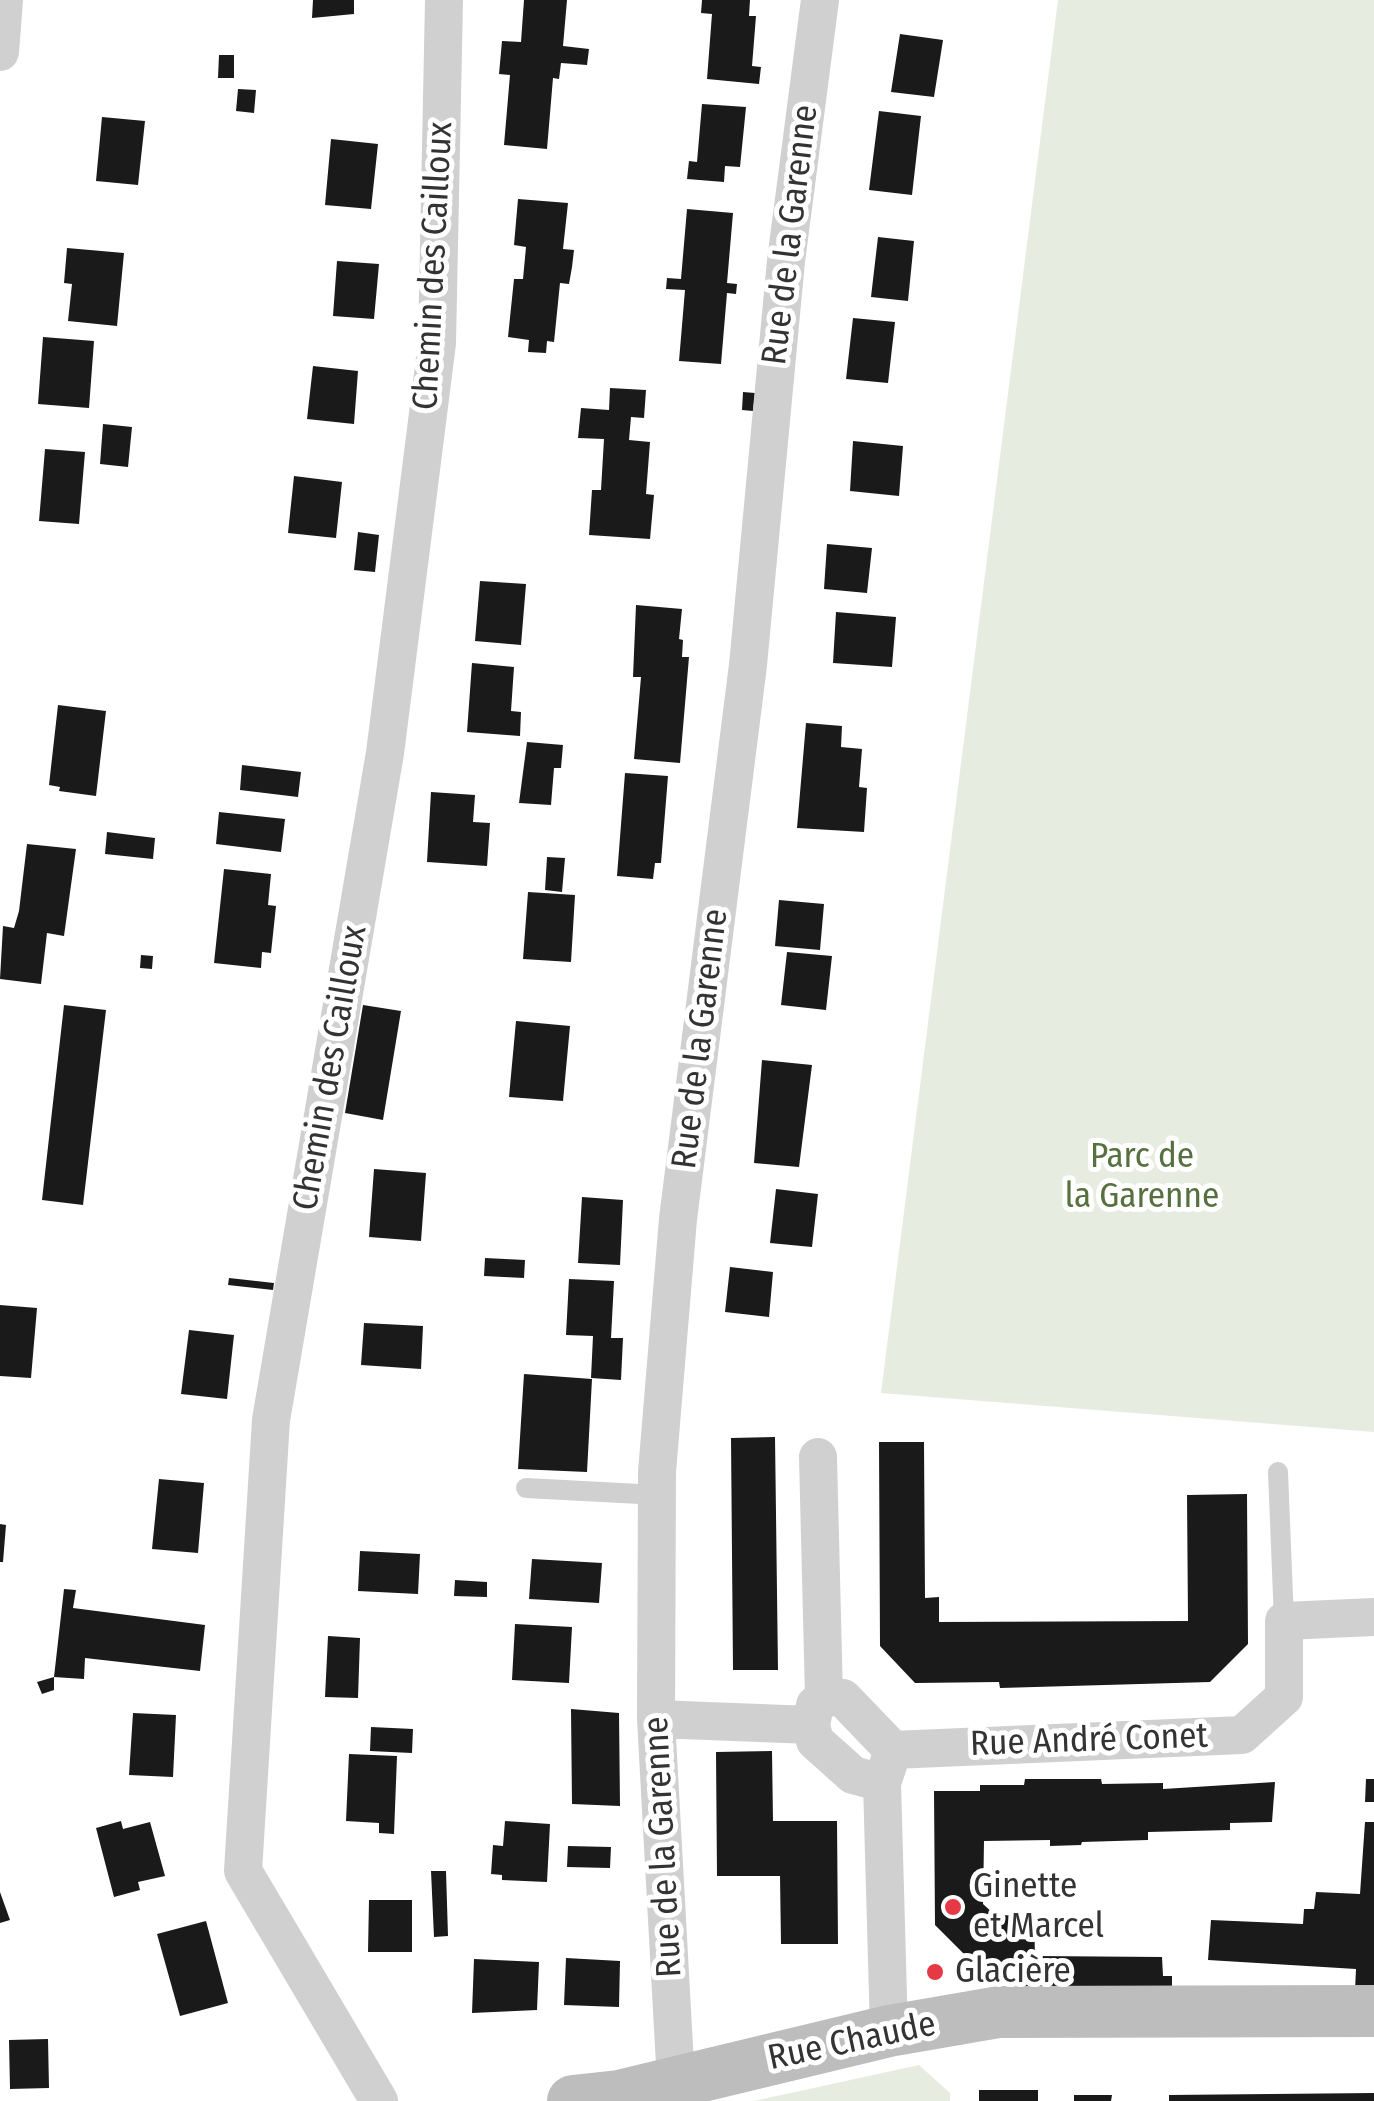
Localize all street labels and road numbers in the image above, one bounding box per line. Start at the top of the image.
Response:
street label: Rue de la Garenne [754,103,828,367]
street label: Chemin des Cailloux [405,121,463,411]
street label: Rue de la Garenne [664,907,738,1171]
street label: Chemin des Cailloux [285,922,377,1214]
street label: Rue de la Garenne [636,1715,692,1979]
street label: Rue André Conet [969,1716,1209,1766]
street label: Rue Chaude [764,2004,940,2080]

